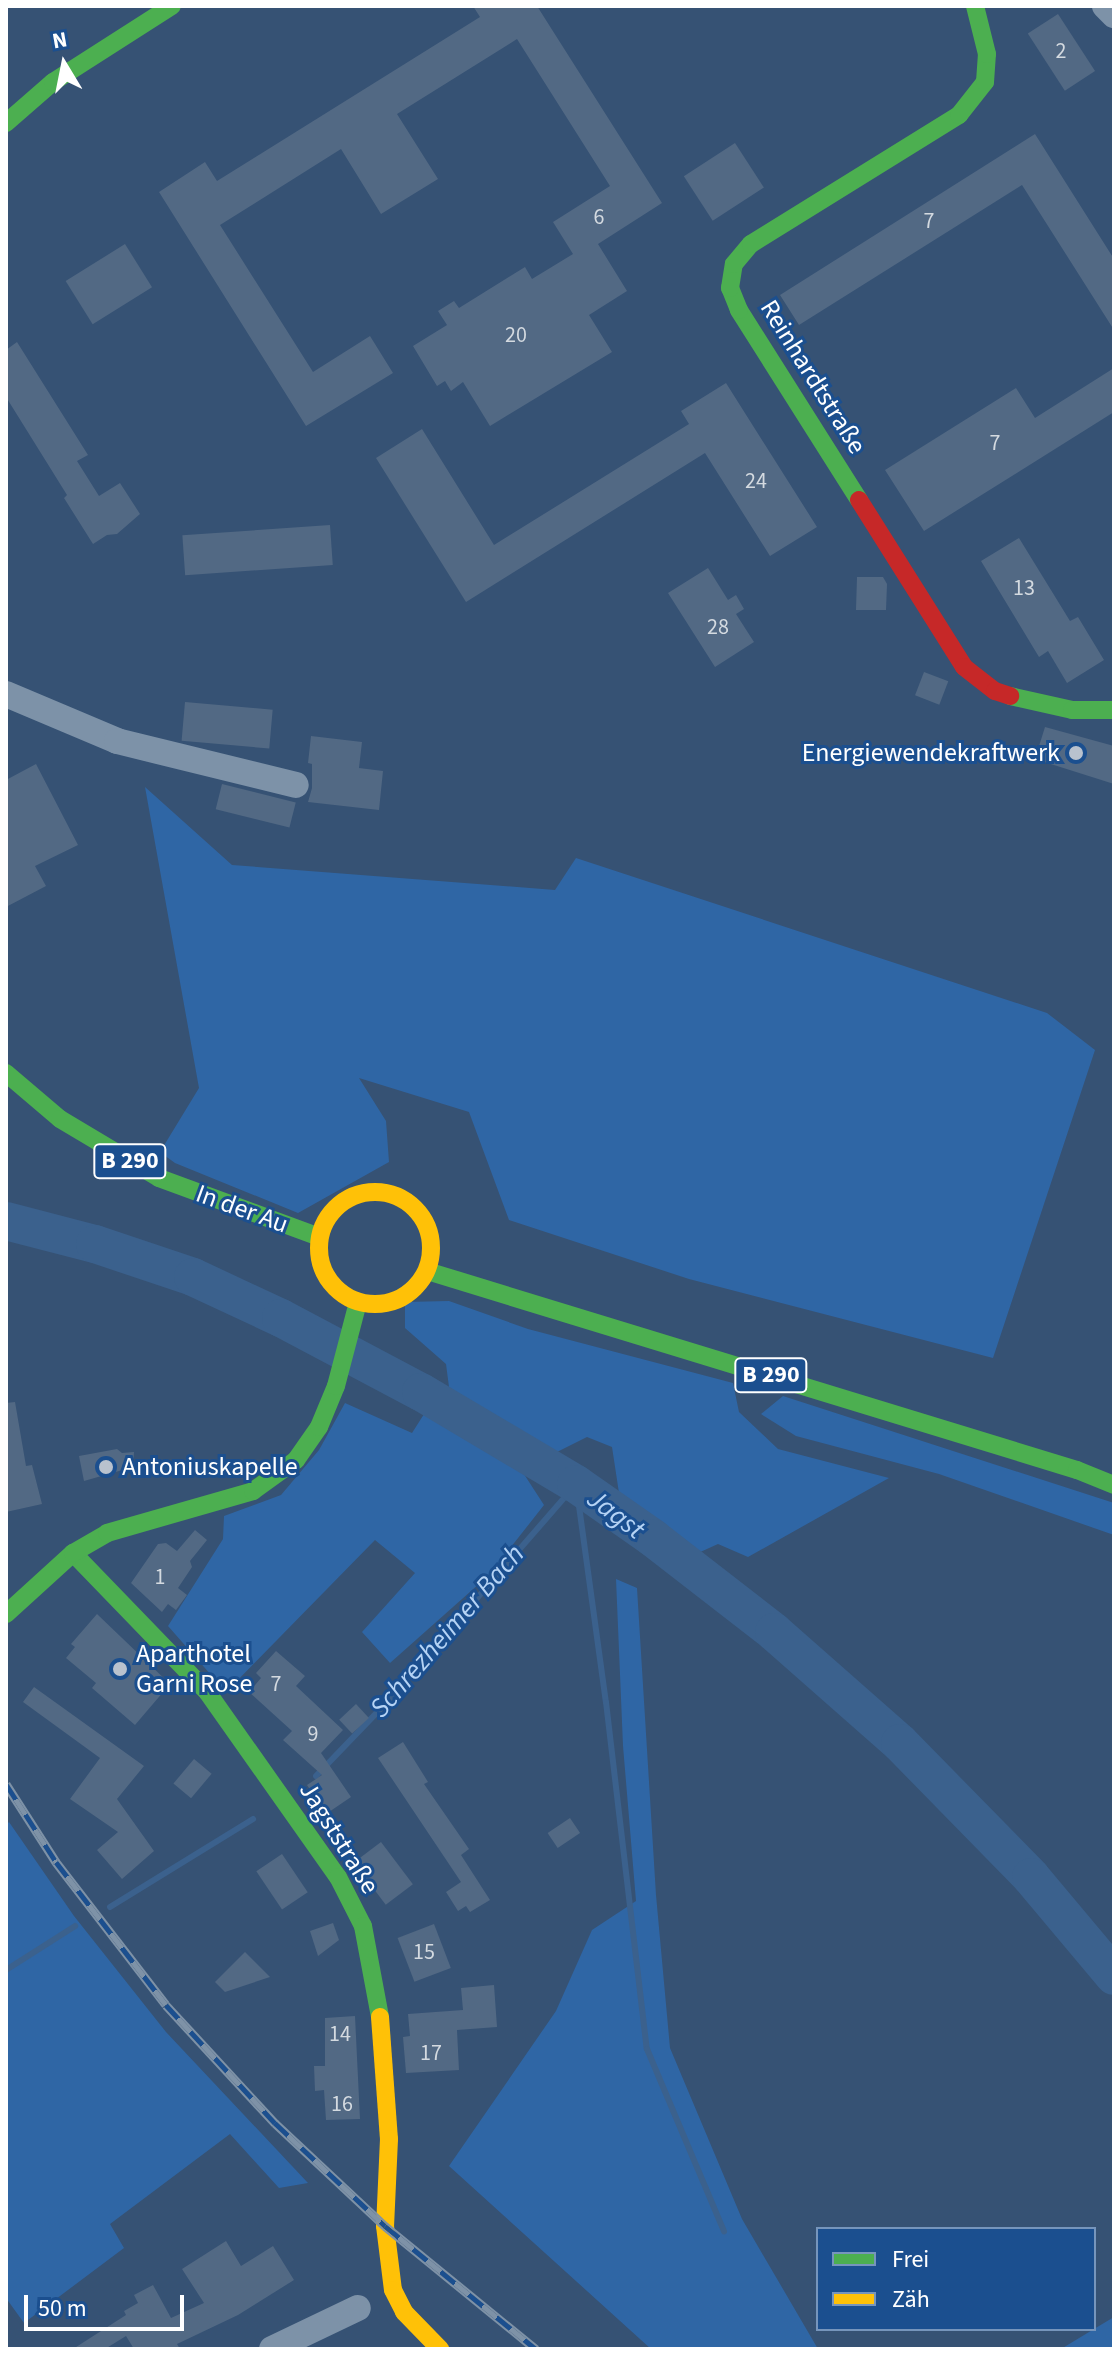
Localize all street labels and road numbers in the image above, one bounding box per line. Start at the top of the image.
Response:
street label: Reinhardtstraße [753,294,873,460]
road number: B 290 [92,1141,168,1181]
street label: In der Au [192,1178,292,1240]
road number: B 290 [733,1355,809,1395]
street label: Jagststraße [292,1776,386,1900]

